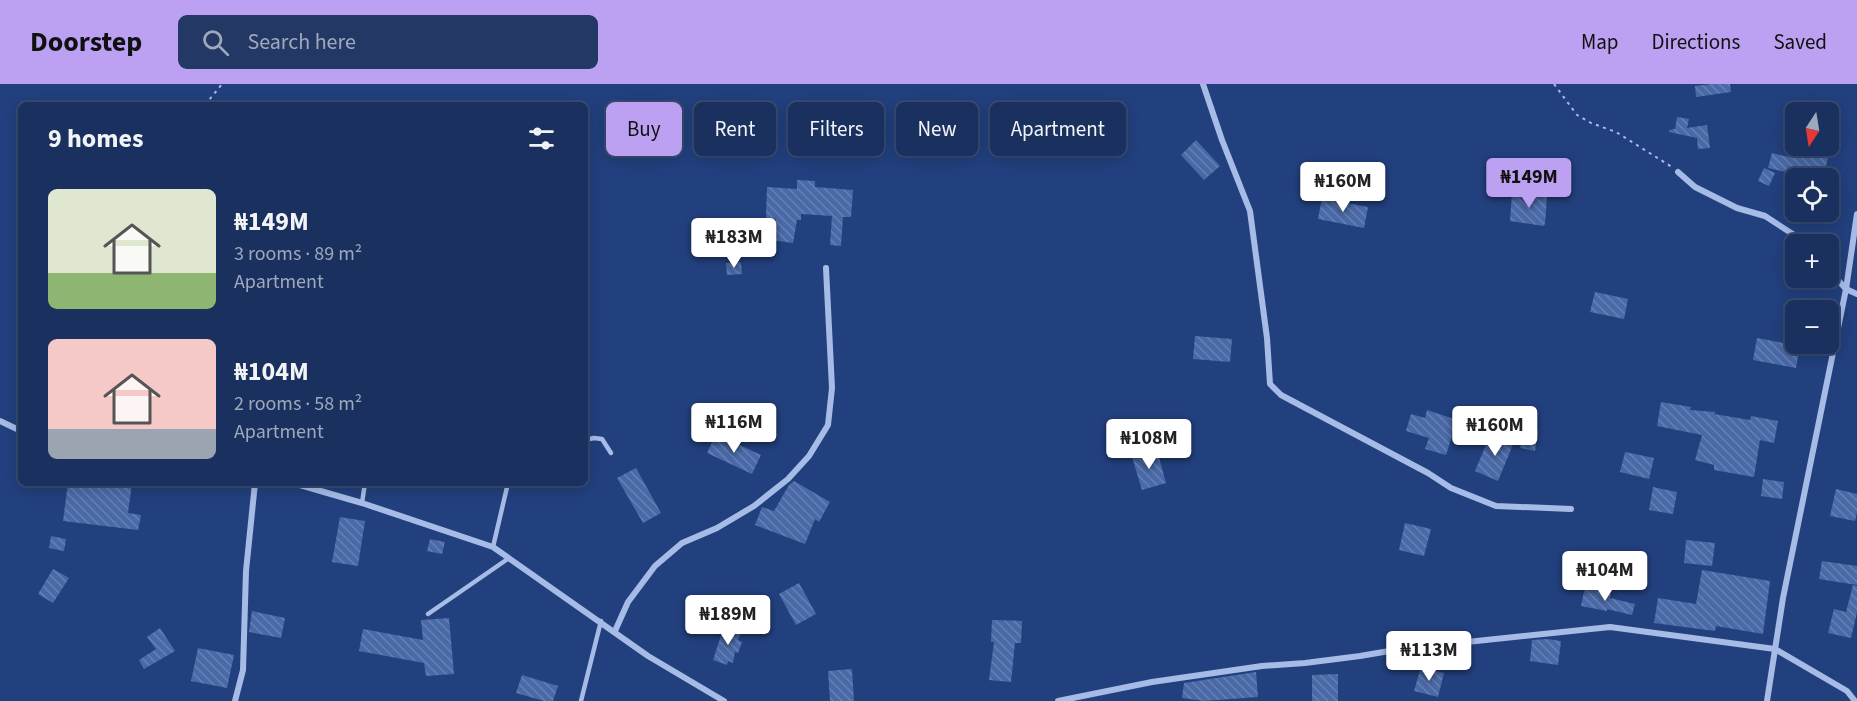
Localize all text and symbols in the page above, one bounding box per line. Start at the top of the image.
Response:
search box [178,15,598,69]
text: Doorstep [30,22,142,62]
icon: search [199,26,232,59]
text: Search here [247,26,356,58]
text: Map [1581,27,1619,57]
text: Directions [1652,27,1740,57]
text: Saved [1773,27,1827,57]
chip: Buy [606,102,682,156]
chip: Rent [694,102,776,156]
chip: Filters [788,102,884,156]
chip: New [896,102,978,156]
chip: Apartment [990,102,1126,156]
north arrow [1785,102,1839,156]
map controls [1785,102,1839,354]
text: 9 homes [48,120,143,157]
icon: filters [525,122,558,155]
pin: ₦149M [1487,158,1571,209]
pin: ₦160M [1301,162,1385,213]
text: ₦149M [1500,163,1558,191]
text: ₦160M [1314,167,1372,195]
button: locate [1785,168,1839,222]
text: ₦149M [234,203,309,240]
icon: home [96,213,168,285]
pin: ₦183M [692,218,776,269]
text: ₦183M [705,223,763,251]
button: + [1785,234,1839,288]
text: 3 rooms · 89 m² [234,240,362,268]
text: Apartment [234,268,324,296]
button: − [1785,300,1839,354]
text: ₦104M [234,353,309,390]
icon: home [96,363,168,435]
text: 2 rooms · 58 m² [234,390,362,418]
pin: ₦116M [692,403,776,454]
pin: ₦160M [1453,406,1537,457]
text: ₦116M [705,408,763,436]
text: ₦160M [1466,411,1524,439]
text: Apartment [234,418,324,446]
pin: ₦108M [1107,419,1191,470]
text: ₦108M [1120,424,1178,452]
pin: ₦104M [1563,551,1647,602]
text: ₦104M [1576,556,1634,584]
pin: ₦189M [686,595,770,646]
text: ₦189M [699,600,757,628]
pin: ₦113M [1387,631,1471,682]
text: ₦113M [1400,636,1458,664]

